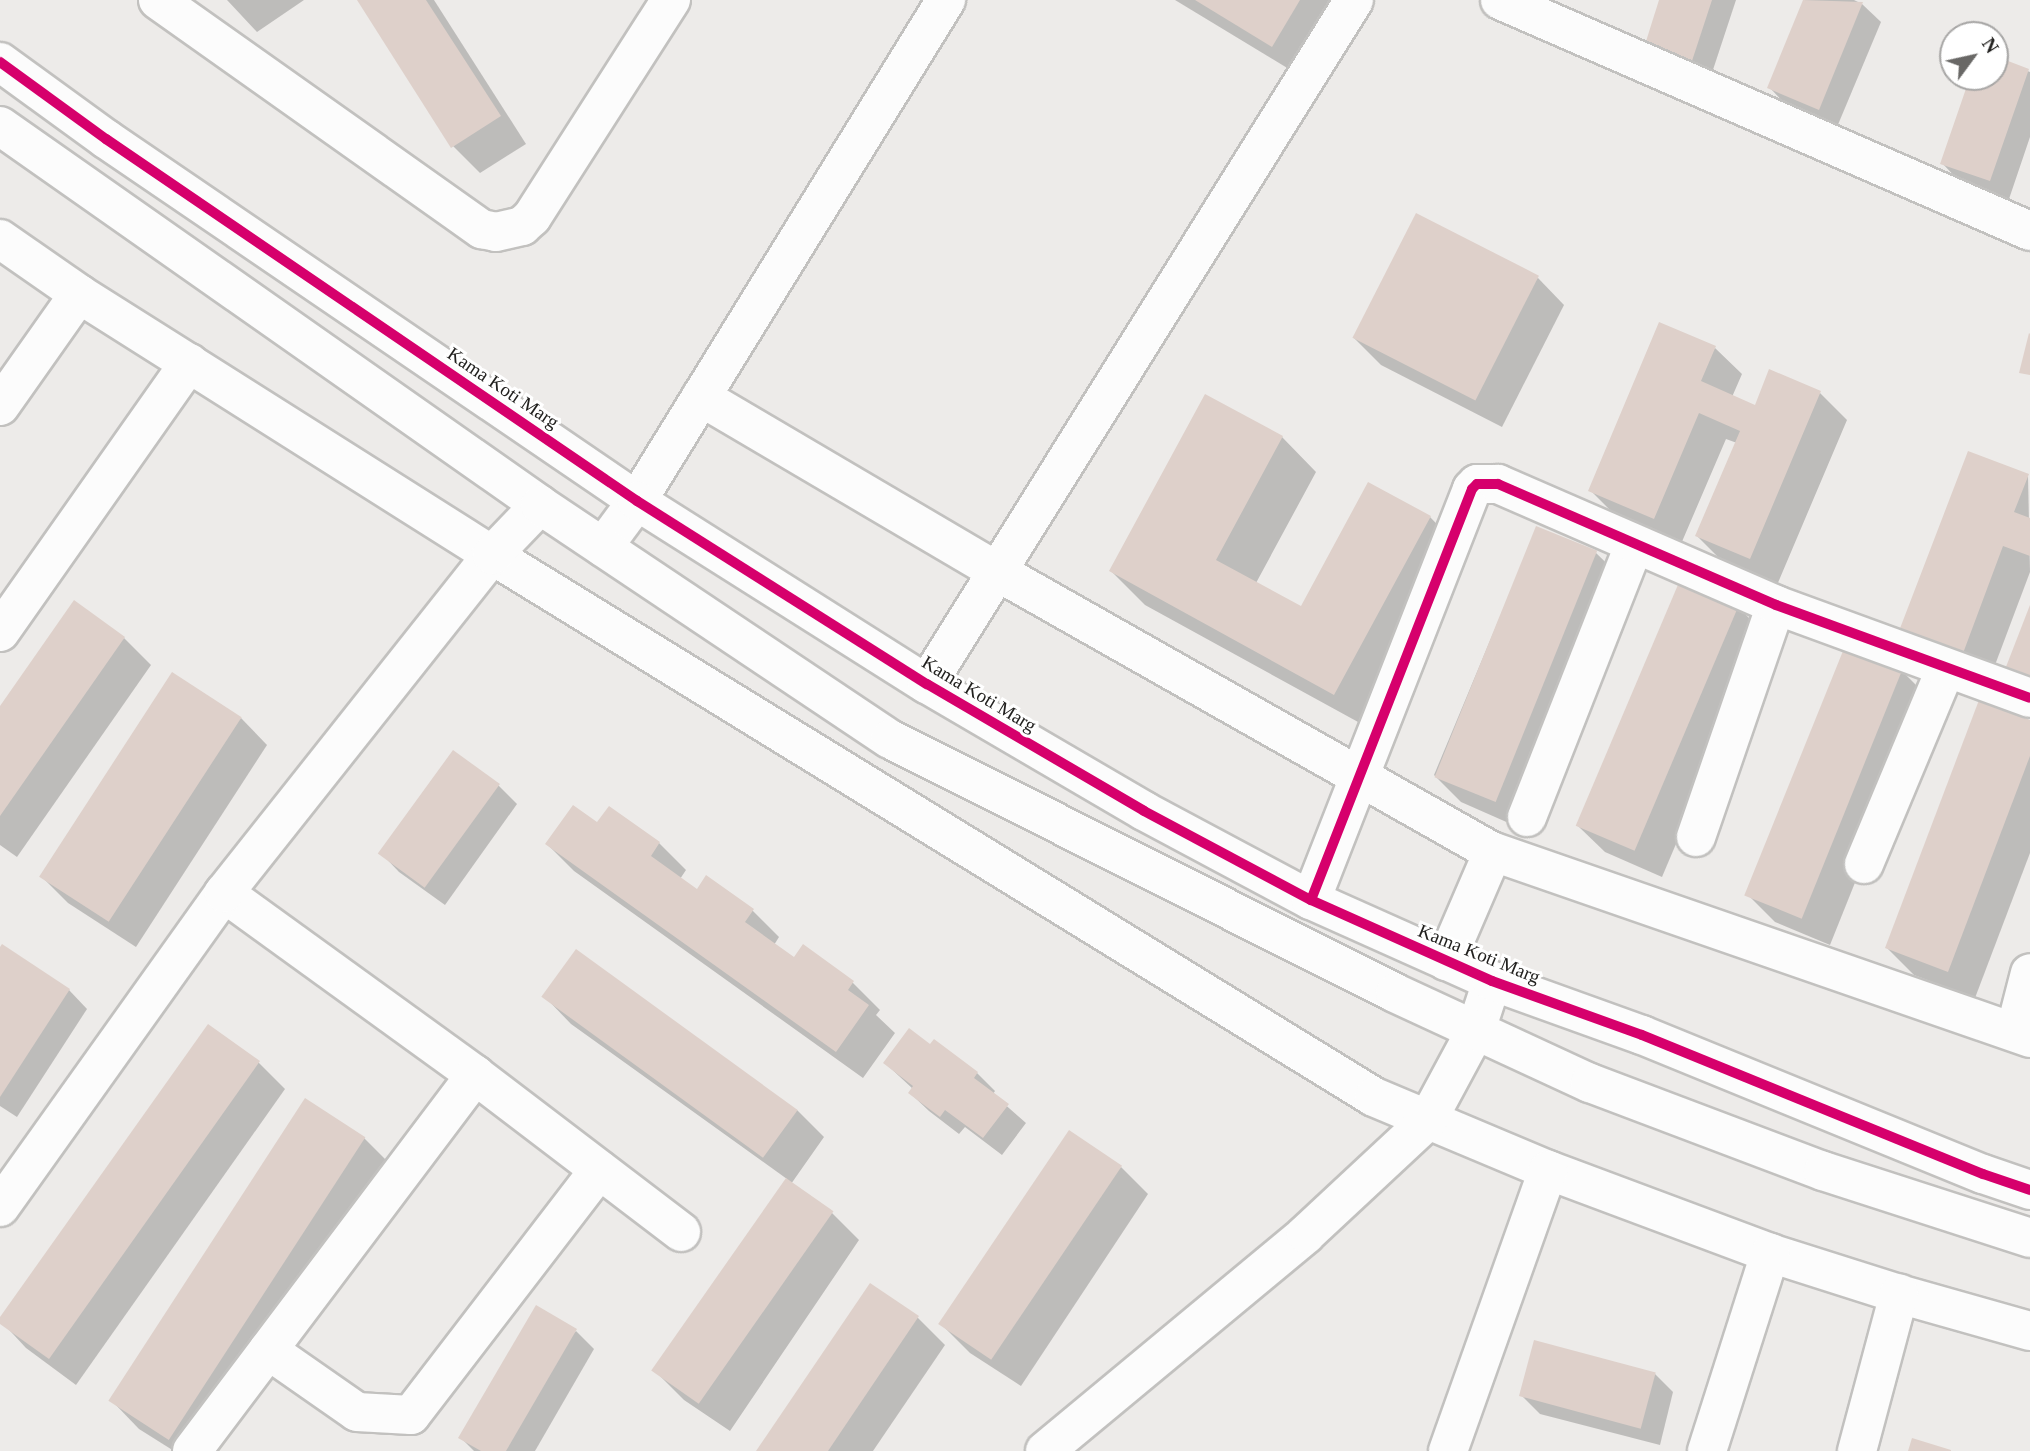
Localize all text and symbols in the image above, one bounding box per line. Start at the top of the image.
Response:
north arrow [1939,21,2009,91]
text: N [1978,34,2003,57]
street label: Kama Koti Marg [443,342,563,434]
street label: Kama Koti Marg [918,651,1040,737]
street label: Kama Koti Marg [1415,919,1543,989]

